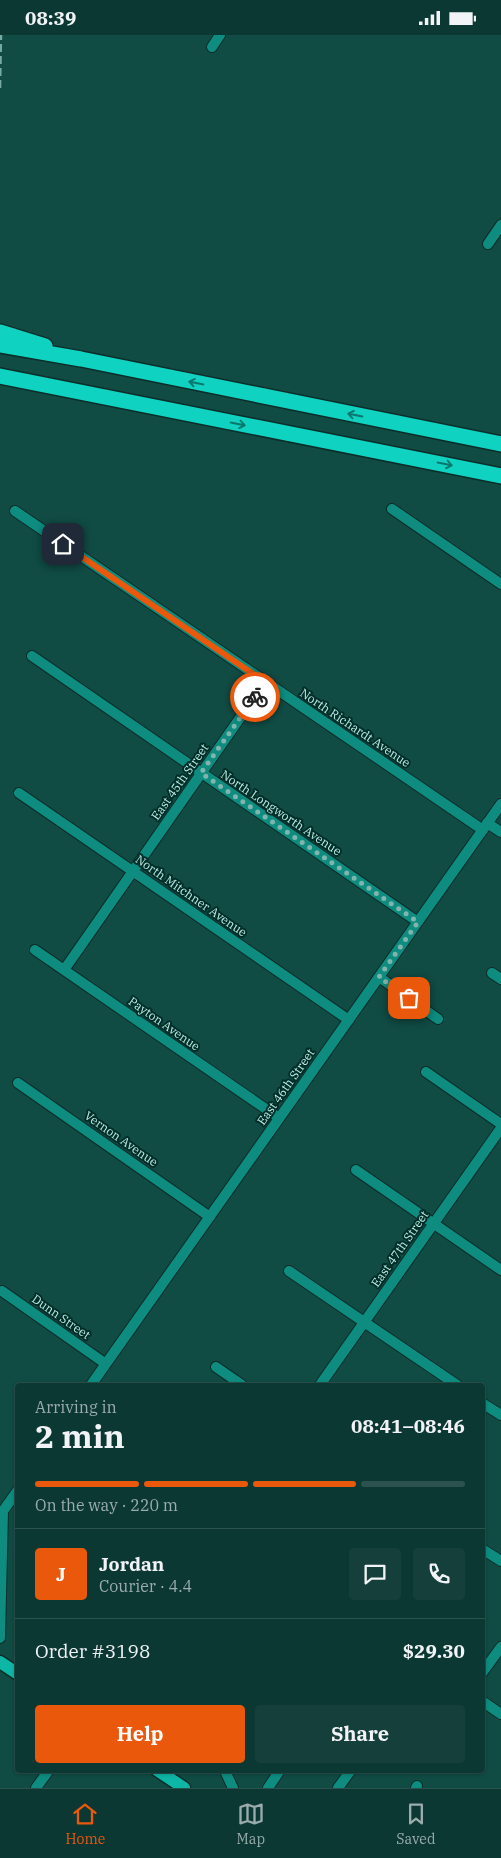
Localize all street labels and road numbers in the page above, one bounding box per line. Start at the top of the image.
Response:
street label: North Richardt Avenue [297,685,413,770]
street label: East 45th Street [148,741,211,823]
street label: North Longworth Avenue [218,767,344,859]
street label: North Mitchner Avenue [133,851,250,940]
street label: Payton Avenue [126,993,203,1054]
street label: East 46th Street [254,1046,317,1128]
street label: Vernon Avenue [82,1108,161,1169]
street label: East 47th Street [368,1208,431,1290]
street label: Dunn Street [29,1291,93,1342]

